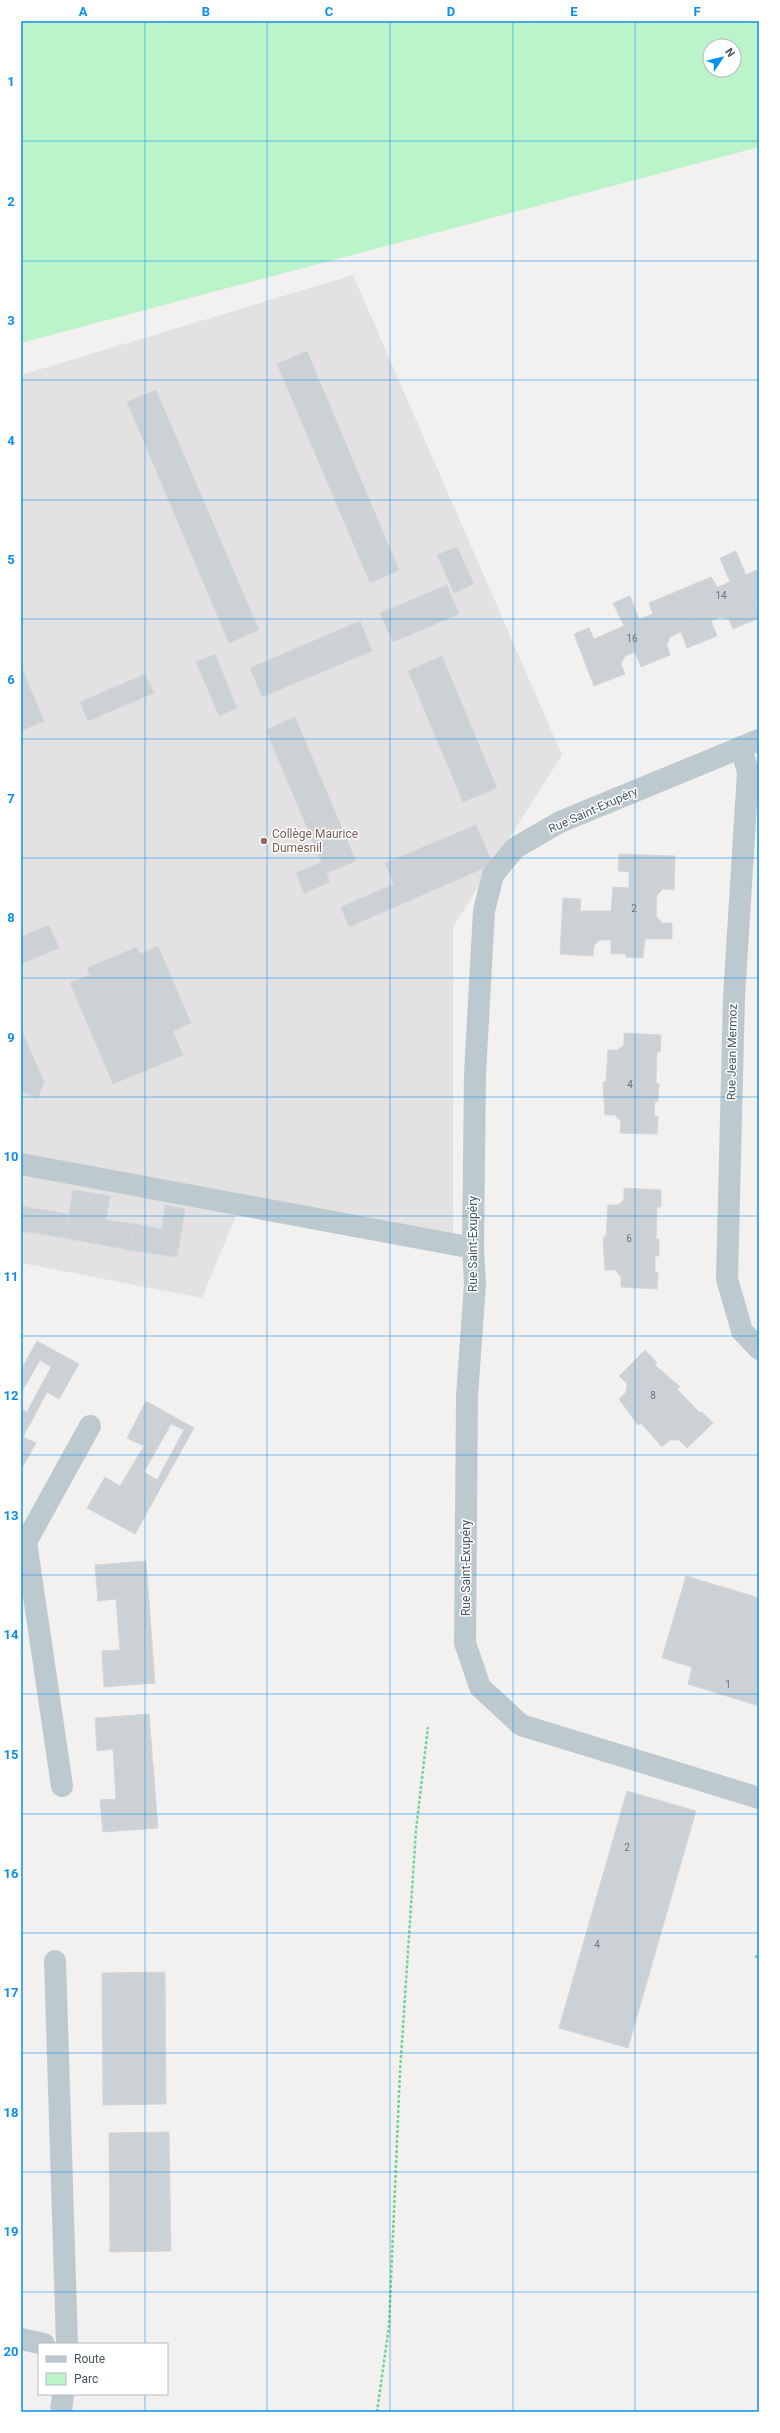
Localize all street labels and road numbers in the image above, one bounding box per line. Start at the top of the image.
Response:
street label: Rue Saint-Exupéry [546,784,640,836]
street label: Rue Jean Mermoz [724,1004,740,1100]
street label: Rue Saint-Exupéry [466,1196,480,1292]
street label: Rue Saint-Exupéry [459,1520,473,1616]

